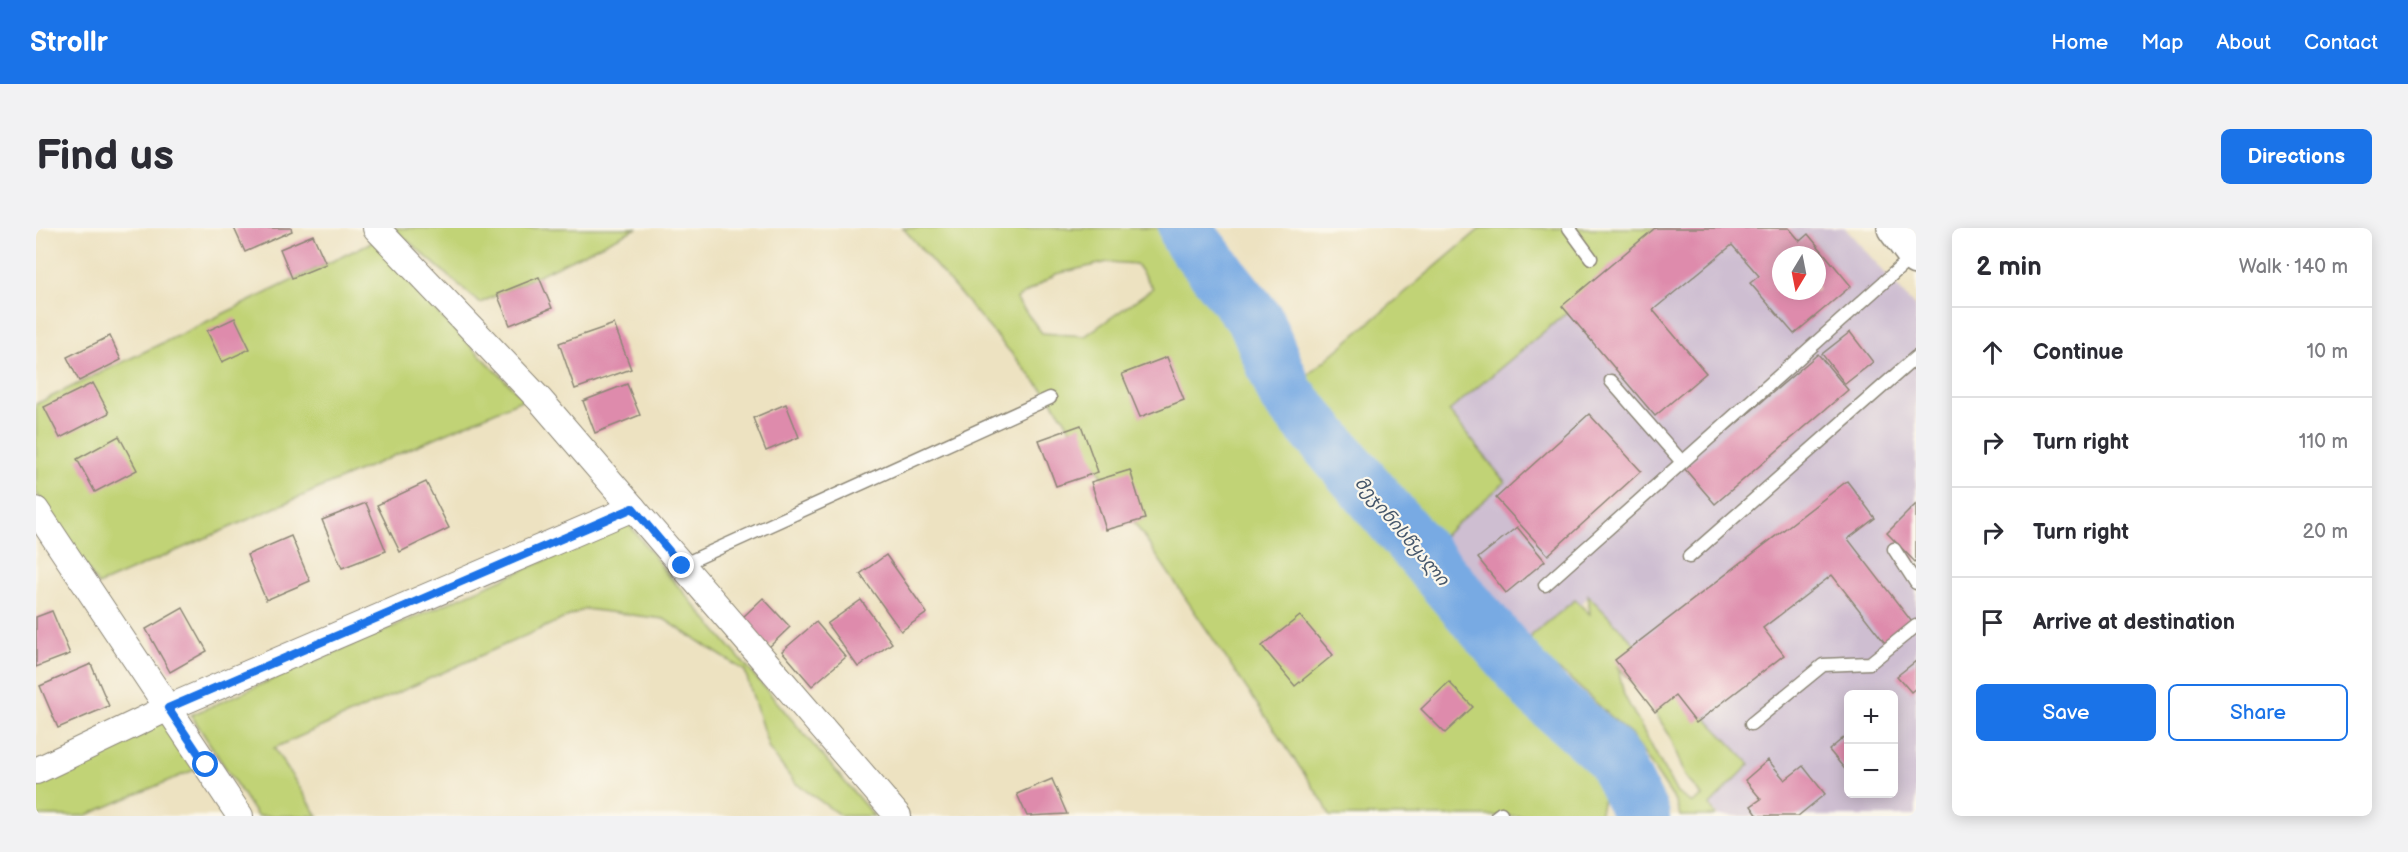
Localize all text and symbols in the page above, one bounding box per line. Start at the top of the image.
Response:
text: Strollr [30,26,108,59]
text: Home [2051,30,2108,55]
text: Map [2141,30,2183,55]
text: About [2216,30,2271,55]
text: Contact [2304,30,2378,55]
button: Directions [2221,129,2372,184]
text: Find us [36,131,174,182]
north arrow [1772,246,1826,300]
text: 2 min [1976,252,2042,283]
text: Walk · 140 m [2239,255,2348,279]
icon: ahead [1976,336,2009,369]
text: Continue [2033,339,2123,366]
text: 10 m [2307,340,2348,364]
icon: right [1976,426,2009,459]
text: Turn right [2033,429,2129,456]
text: 110 m [2299,430,2348,454]
water label: მეჯინისწყალი [1350,473,1454,590]
icon: right [1976,516,2009,549]
text: Turn right [2033,519,2129,546]
text: 20 m [2303,520,2348,544]
route end [668,552,694,578]
icon: arrive [1976,606,2009,639]
text: Arrive at destination [2033,609,2235,636]
button: Save [1976,684,2156,741]
button: Share [2168,684,2348,741]
map controls [1844,690,1898,798]
button: + [1844,690,1898,744]
button: − [1844,744,1898,798]
route start [192,751,218,777]

